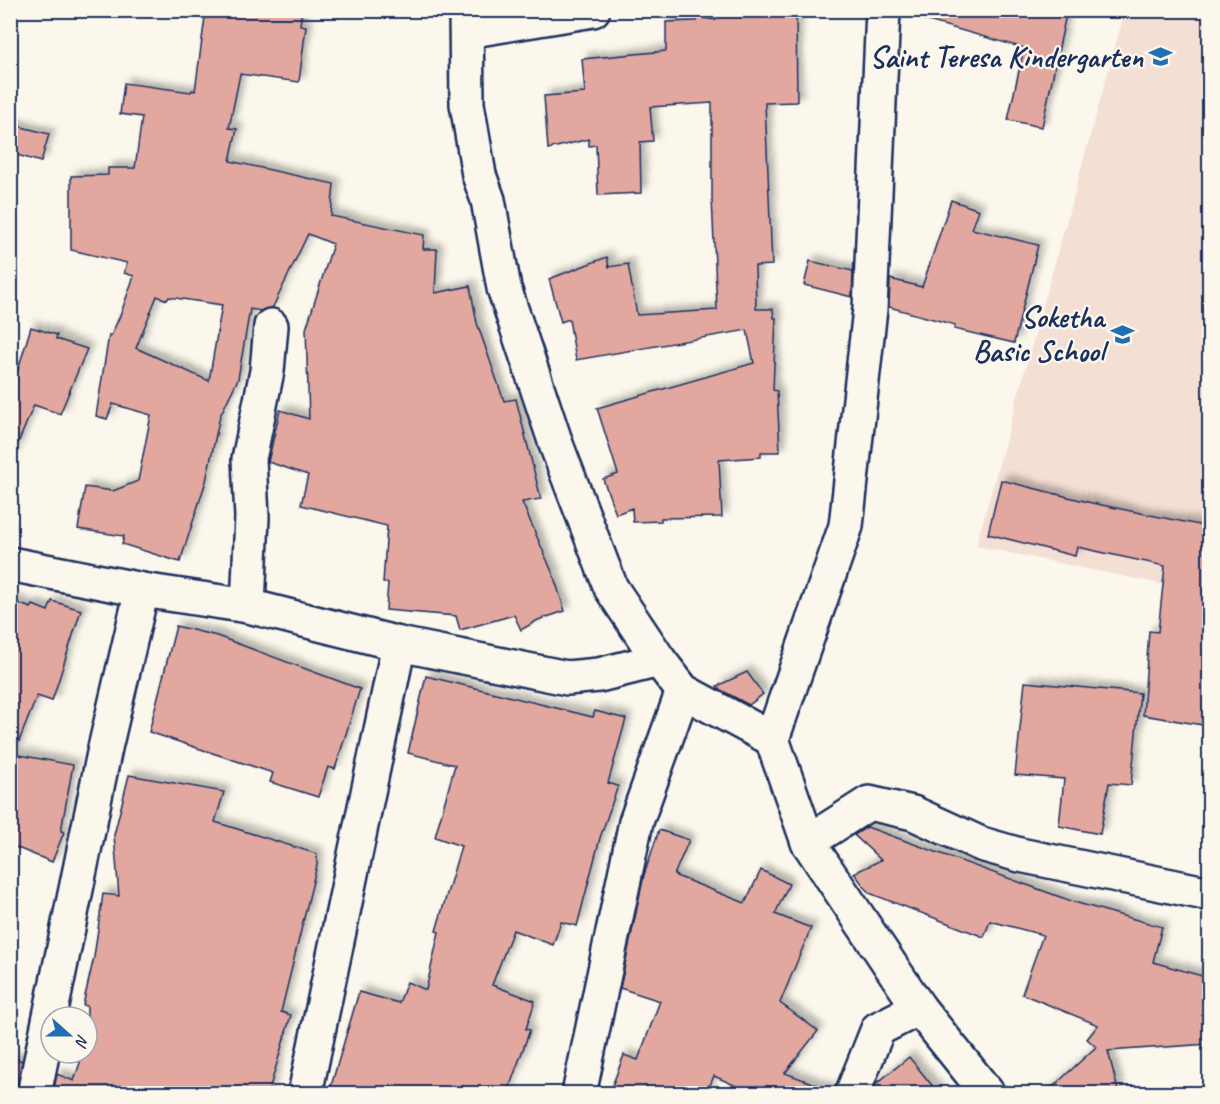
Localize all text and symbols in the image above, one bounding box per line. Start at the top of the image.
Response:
place label: Saint Teresa Kindergarten [870,38,1144,76]
school or university icon: Saint Teresa Kindergarten [1148,44,1174,70]
place label: Soketha Basic School [973,298,1110,370]
school or university icon: Soketha Basic School [1109,321,1135,347]
north arrow [39,1005,99,1065]
text: N [70,1032,93,1051]

